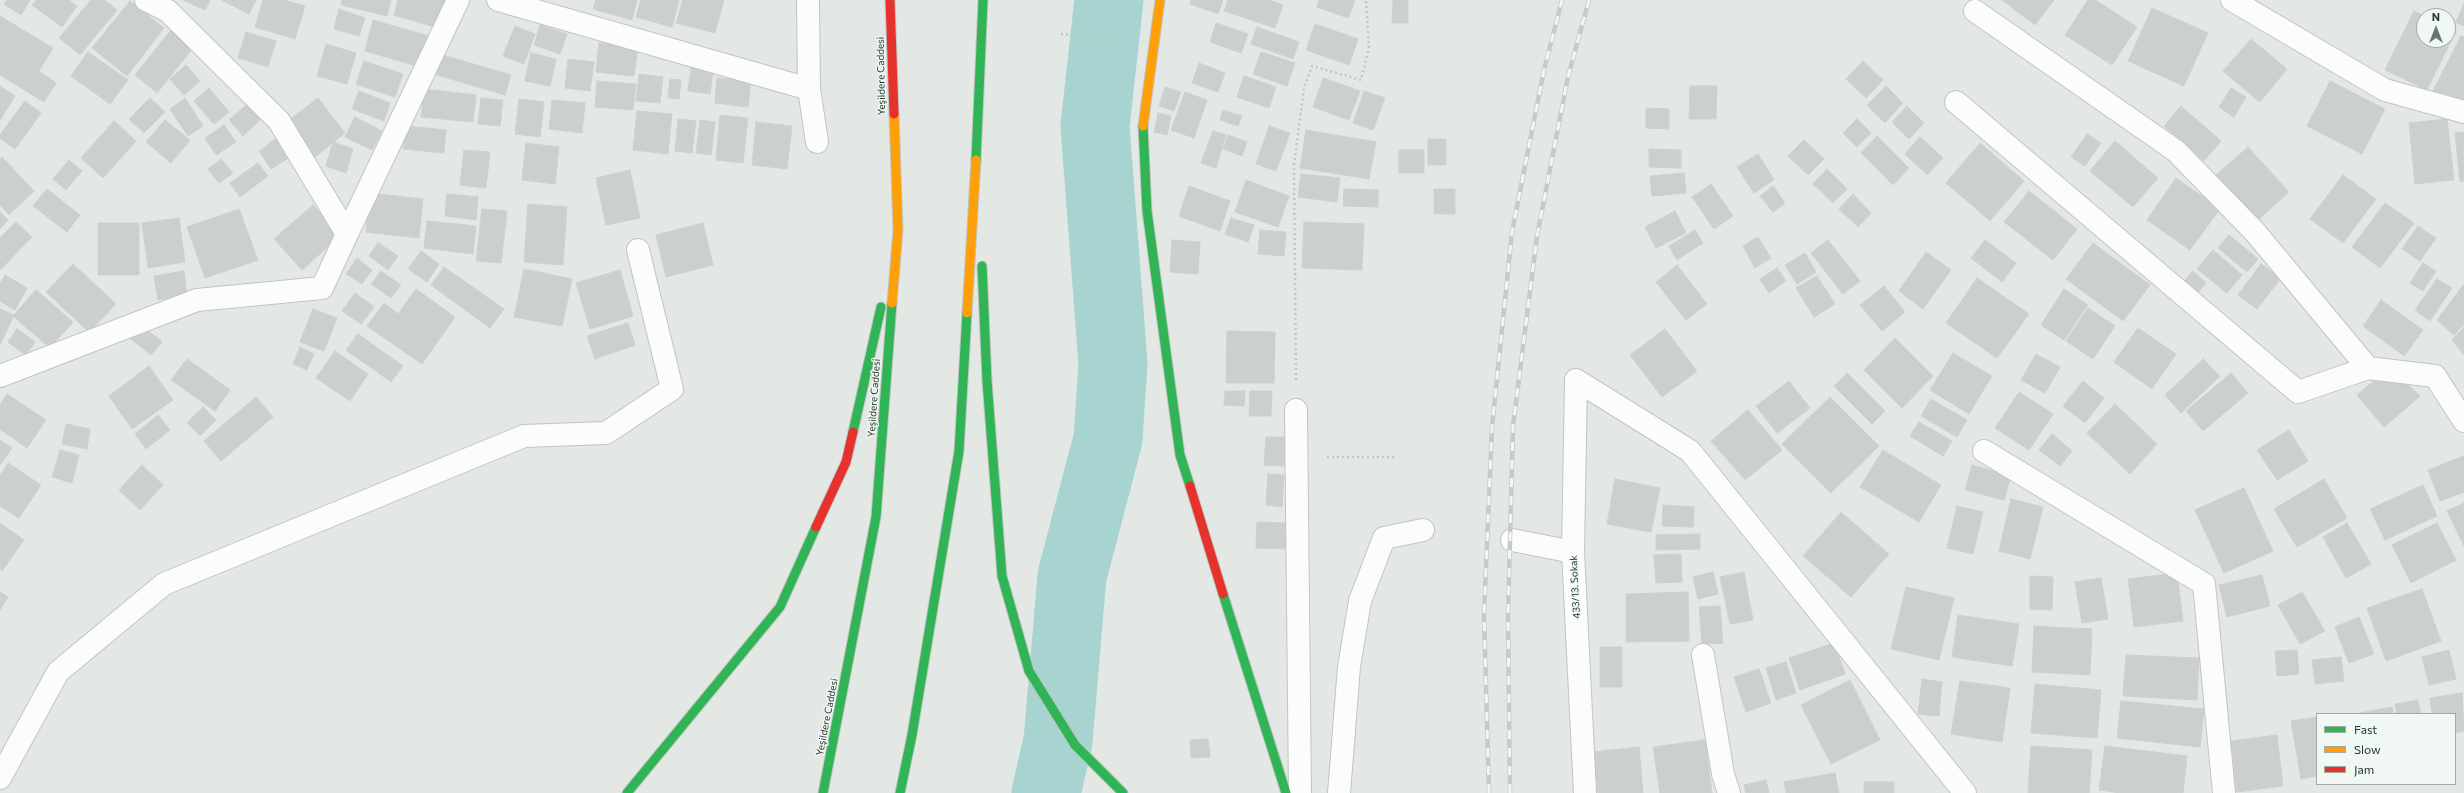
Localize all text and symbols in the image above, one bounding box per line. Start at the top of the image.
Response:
north arrow [2416,8,2456,48]
text: N [2432,10,2440,23]
street label: Yeşildere Caddesi [874,37,888,115]
street label: Yeşildere Caddesi [865,358,883,438]
street label: 433/13. Sokak [1567,555,1583,619]
street label: Yeşildere Caddesi [814,677,840,757]
legend [2316,713,2456,785]
text: Fast [2354,722,2377,736]
text: Slow [2354,742,2381,756]
text: Jam [2354,762,2374,776]

